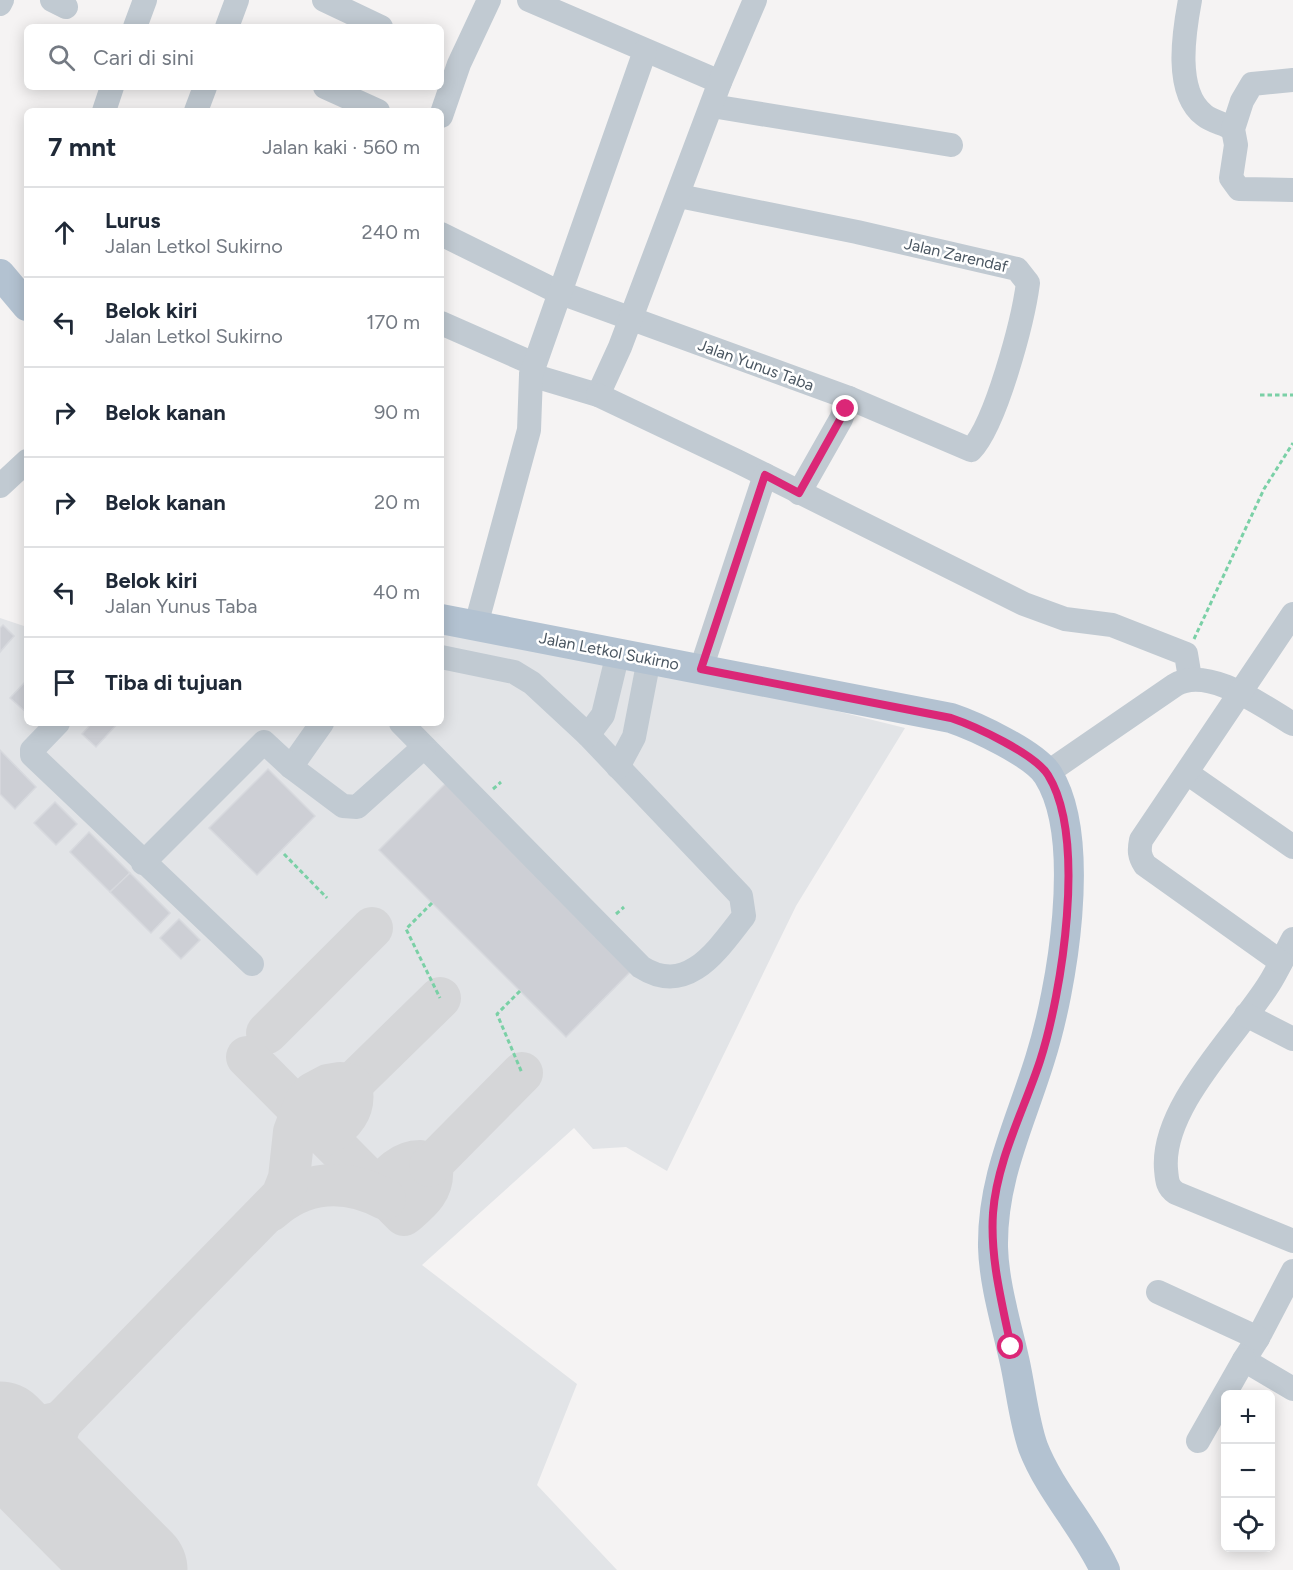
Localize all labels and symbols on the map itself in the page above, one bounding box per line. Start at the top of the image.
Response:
street label: Jalan Zarendaf [902,234,1010,276]
street label: Jalan Yunus Taba [695,335,817,395]
route end [832,395,858,421]
street label: Jalan Letkol Sukirno [537,628,681,674]
route start [997,1333,1023,1359]

